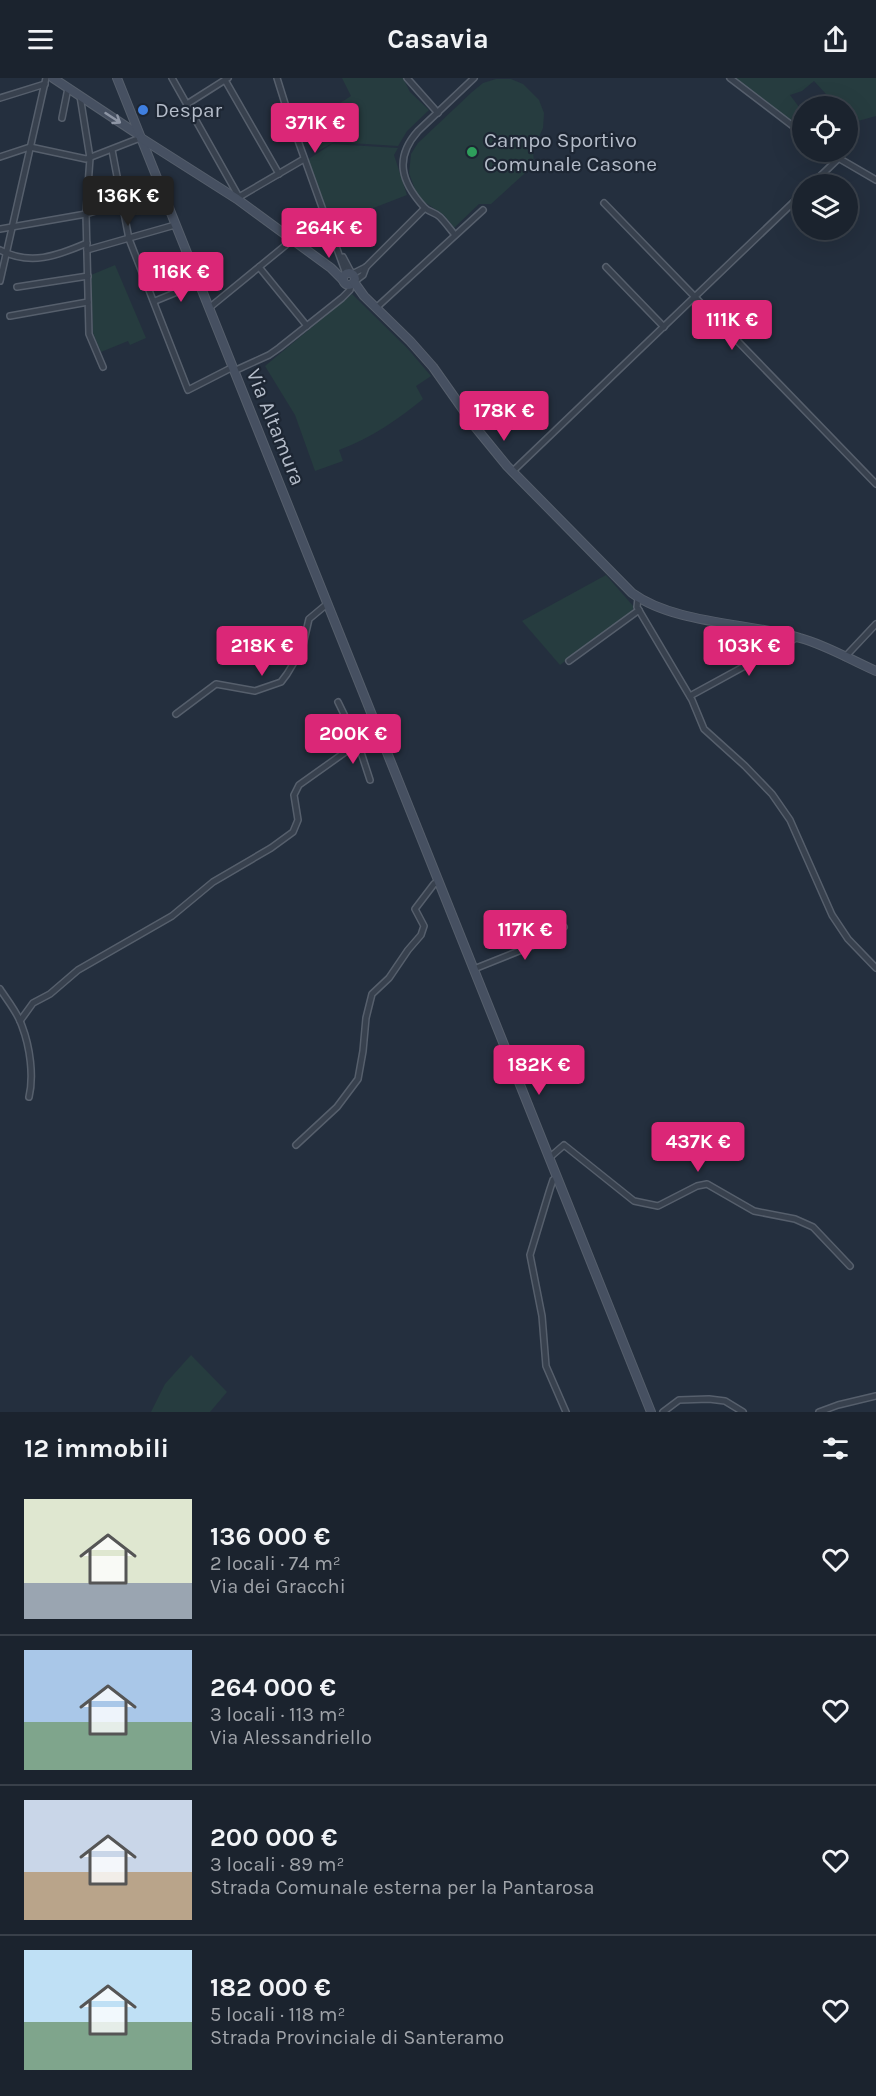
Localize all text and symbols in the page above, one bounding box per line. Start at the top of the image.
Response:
icon: menu [24,23,57,56]
text: Casavia [387,23,489,55]
icon: share [819,23,852,56]
map controls [792,96,858,240]
button: locate [792,96,858,162]
place label: Despar [155,98,223,122]
marker: Despar [136,103,150,117]
pin: 371K € [266,103,364,154]
text: 371K € [285,111,345,134]
one-way arrow [104,112,121,124]
place label: Campo Sportivo Comunale Casone [484,128,657,176]
marker: Campo Sportivo Comunale Casone [465,145,479,159]
button: layers [792,174,858,240]
pin: 136K € [79,176,177,227]
text: 136K € [97,184,159,207]
pin: 264K € [280,208,378,259]
text: 264K € [296,216,362,239]
pin: 116K € [132,252,230,303]
text: 116K € [152,260,210,283]
pin: 111K € [683,300,781,351]
text: 111K € [706,308,758,331]
street label: Via Altamura [242,365,310,489]
pin: 178K € [455,391,553,442]
text: 178K € [474,399,534,422]
pin: 218K € [213,626,311,677]
pin: 103K € [700,626,798,677]
text: 218K € [231,634,293,657]
text: 103K € [717,634,781,657]
pin: 200K € [304,714,402,765]
text: 200K € [319,722,387,745]
pin: 117K € [476,910,574,961]
text: 117K € [497,918,553,941]
pin: 182K € [490,1045,588,1096]
text: 182K € [508,1053,570,1076]
pin: 437K € [649,1122,747,1173]
text: 437K € [665,1130,731,1153]
icon: filters [819,1432,852,1465]
text: 12 immobili [24,1433,169,1464]
text: 136 000 € [210,1521,330,1552]
icon: home [72,1523,144,1595]
icon: heart [819,1543,852,1576]
text: 2 locali · 74 m² [210,1552,341,1575]
text: Via dei Gracchi [210,1575,346,1598]
text: 264 000 € [210,1672,336,1703]
icon: home [72,1674,144,1746]
icon: heart [819,1694,852,1727]
text: 3 locali · 113 m² [210,1703,346,1726]
text: Via Alessandriello [210,1726,372,1749]
text: 200 000 € [210,1822,338,1853]
icon: home [72,1824,144,1896]
icon: heart [819,1844,852,1877]
text: 3 locali · 89 m² [210,1853,344,1876]
text: Strada Comunale esterna per la Pantarosa [210,1876,594,1899]
text: 182 000 € [210,1972,331,2003]
icon: home [72,1974,144,2046]
icon: heart [819,1994,852,2027]
text: 5 locali · 118 m² [210,2003,346,2026]
text: Strada Provinciale di Santeramo [210,2026,504,2049]

